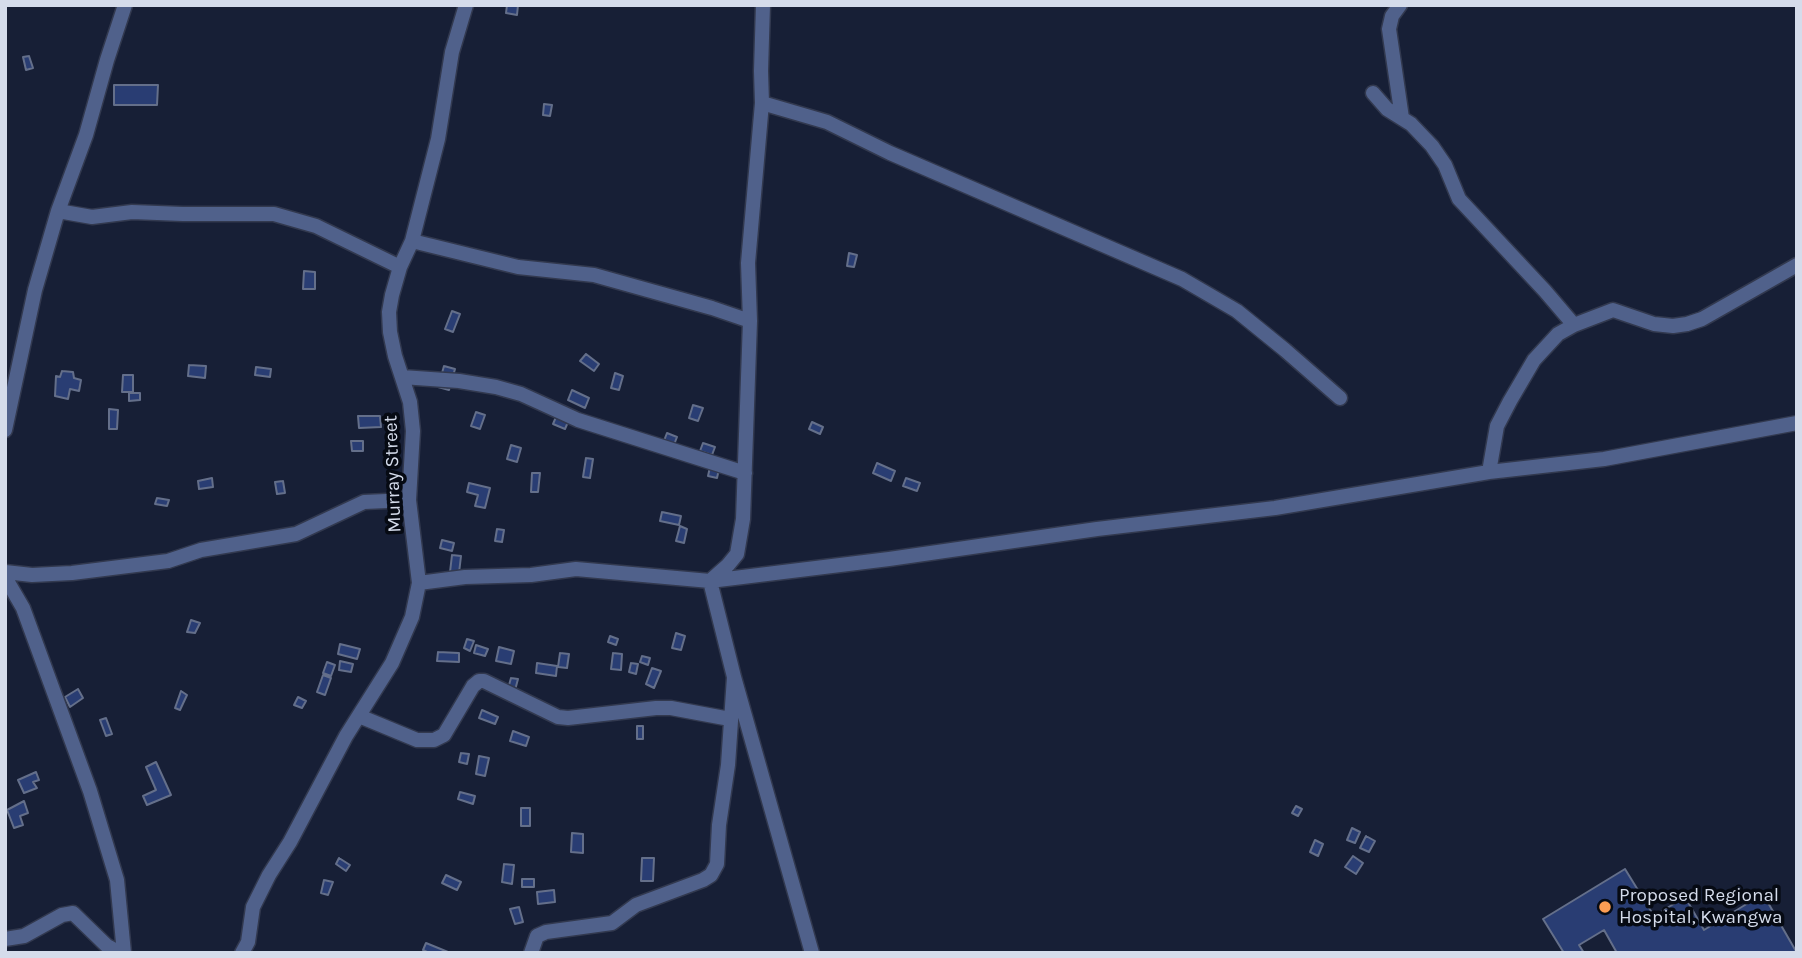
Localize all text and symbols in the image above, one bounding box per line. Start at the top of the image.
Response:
street label: Murray Street [380,415,406,533]
place label: Proposed Regional Hospital, Kwangwa [1619,885,1782,929]
marker: Proposed Regional Hospital, Kwangwa [1597,899,1613,915]

